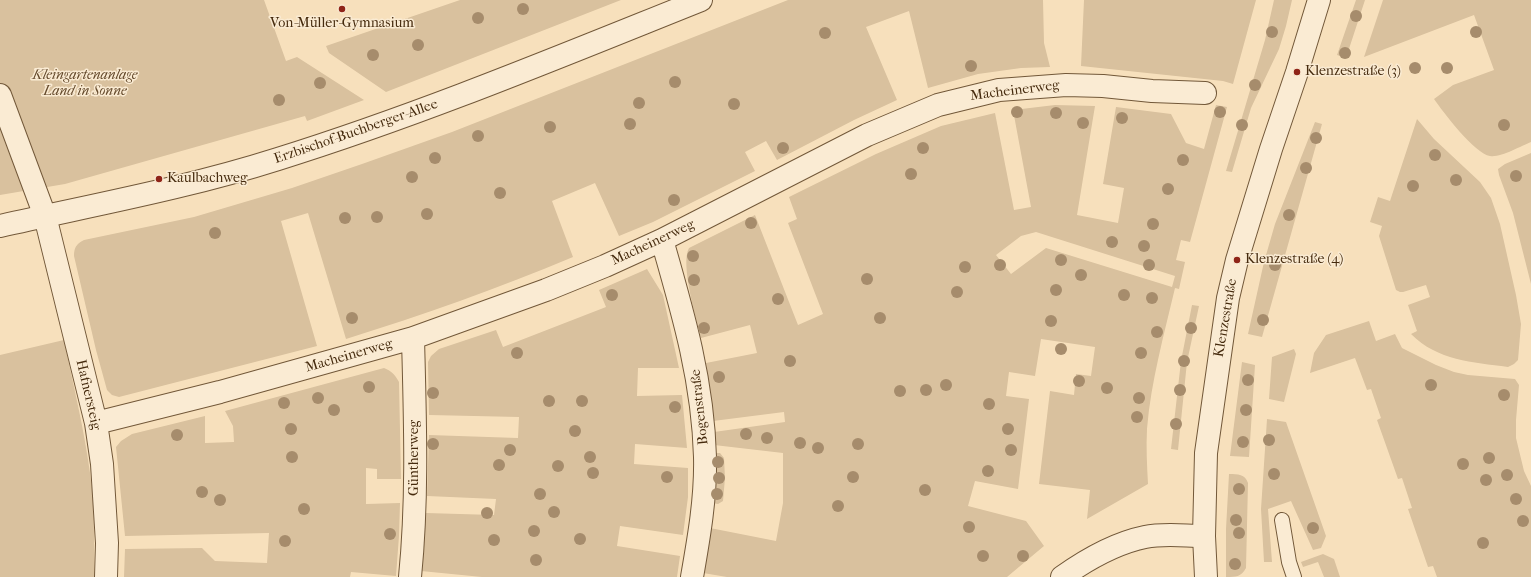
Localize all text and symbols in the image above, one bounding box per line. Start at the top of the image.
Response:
marker: Von-Müller-Gymnasium [337,4,347,14]
place label: Von-Müller-Gymnasium [270,16,414,32]
place label: Klenzestraße (3) [1305,64,1401,80]
marker: Klenzestraße (3) [1292,67,1302,77]
park label: Kleingartenanlage Land in Sonne [33,68,137,100]
street label: Macheinerweg [969,77,1061,105]
street label: Erzbischof-Buchberger-Allee [272,96,440,168]
place label: Kaulbachweg [167,171,248,187]
marker: Kaulbachweg [154,174,164,184]
street label: Macheinerweg [609,216,697,270]
place label: Klenzestraße (4) [1245,252,1343,268]
marker: Klenzestraße (4) [1232,255,1242,265]
street label: Klenzestraße [1211,277,1241,359]
street label: Macheinerweg [304,336,394,376]
street label: Hafnersteig [72,358,104,432]
street label: Bogenstraße [688,368,712,446]
street label: Güntherweg [407,420,423,496]

